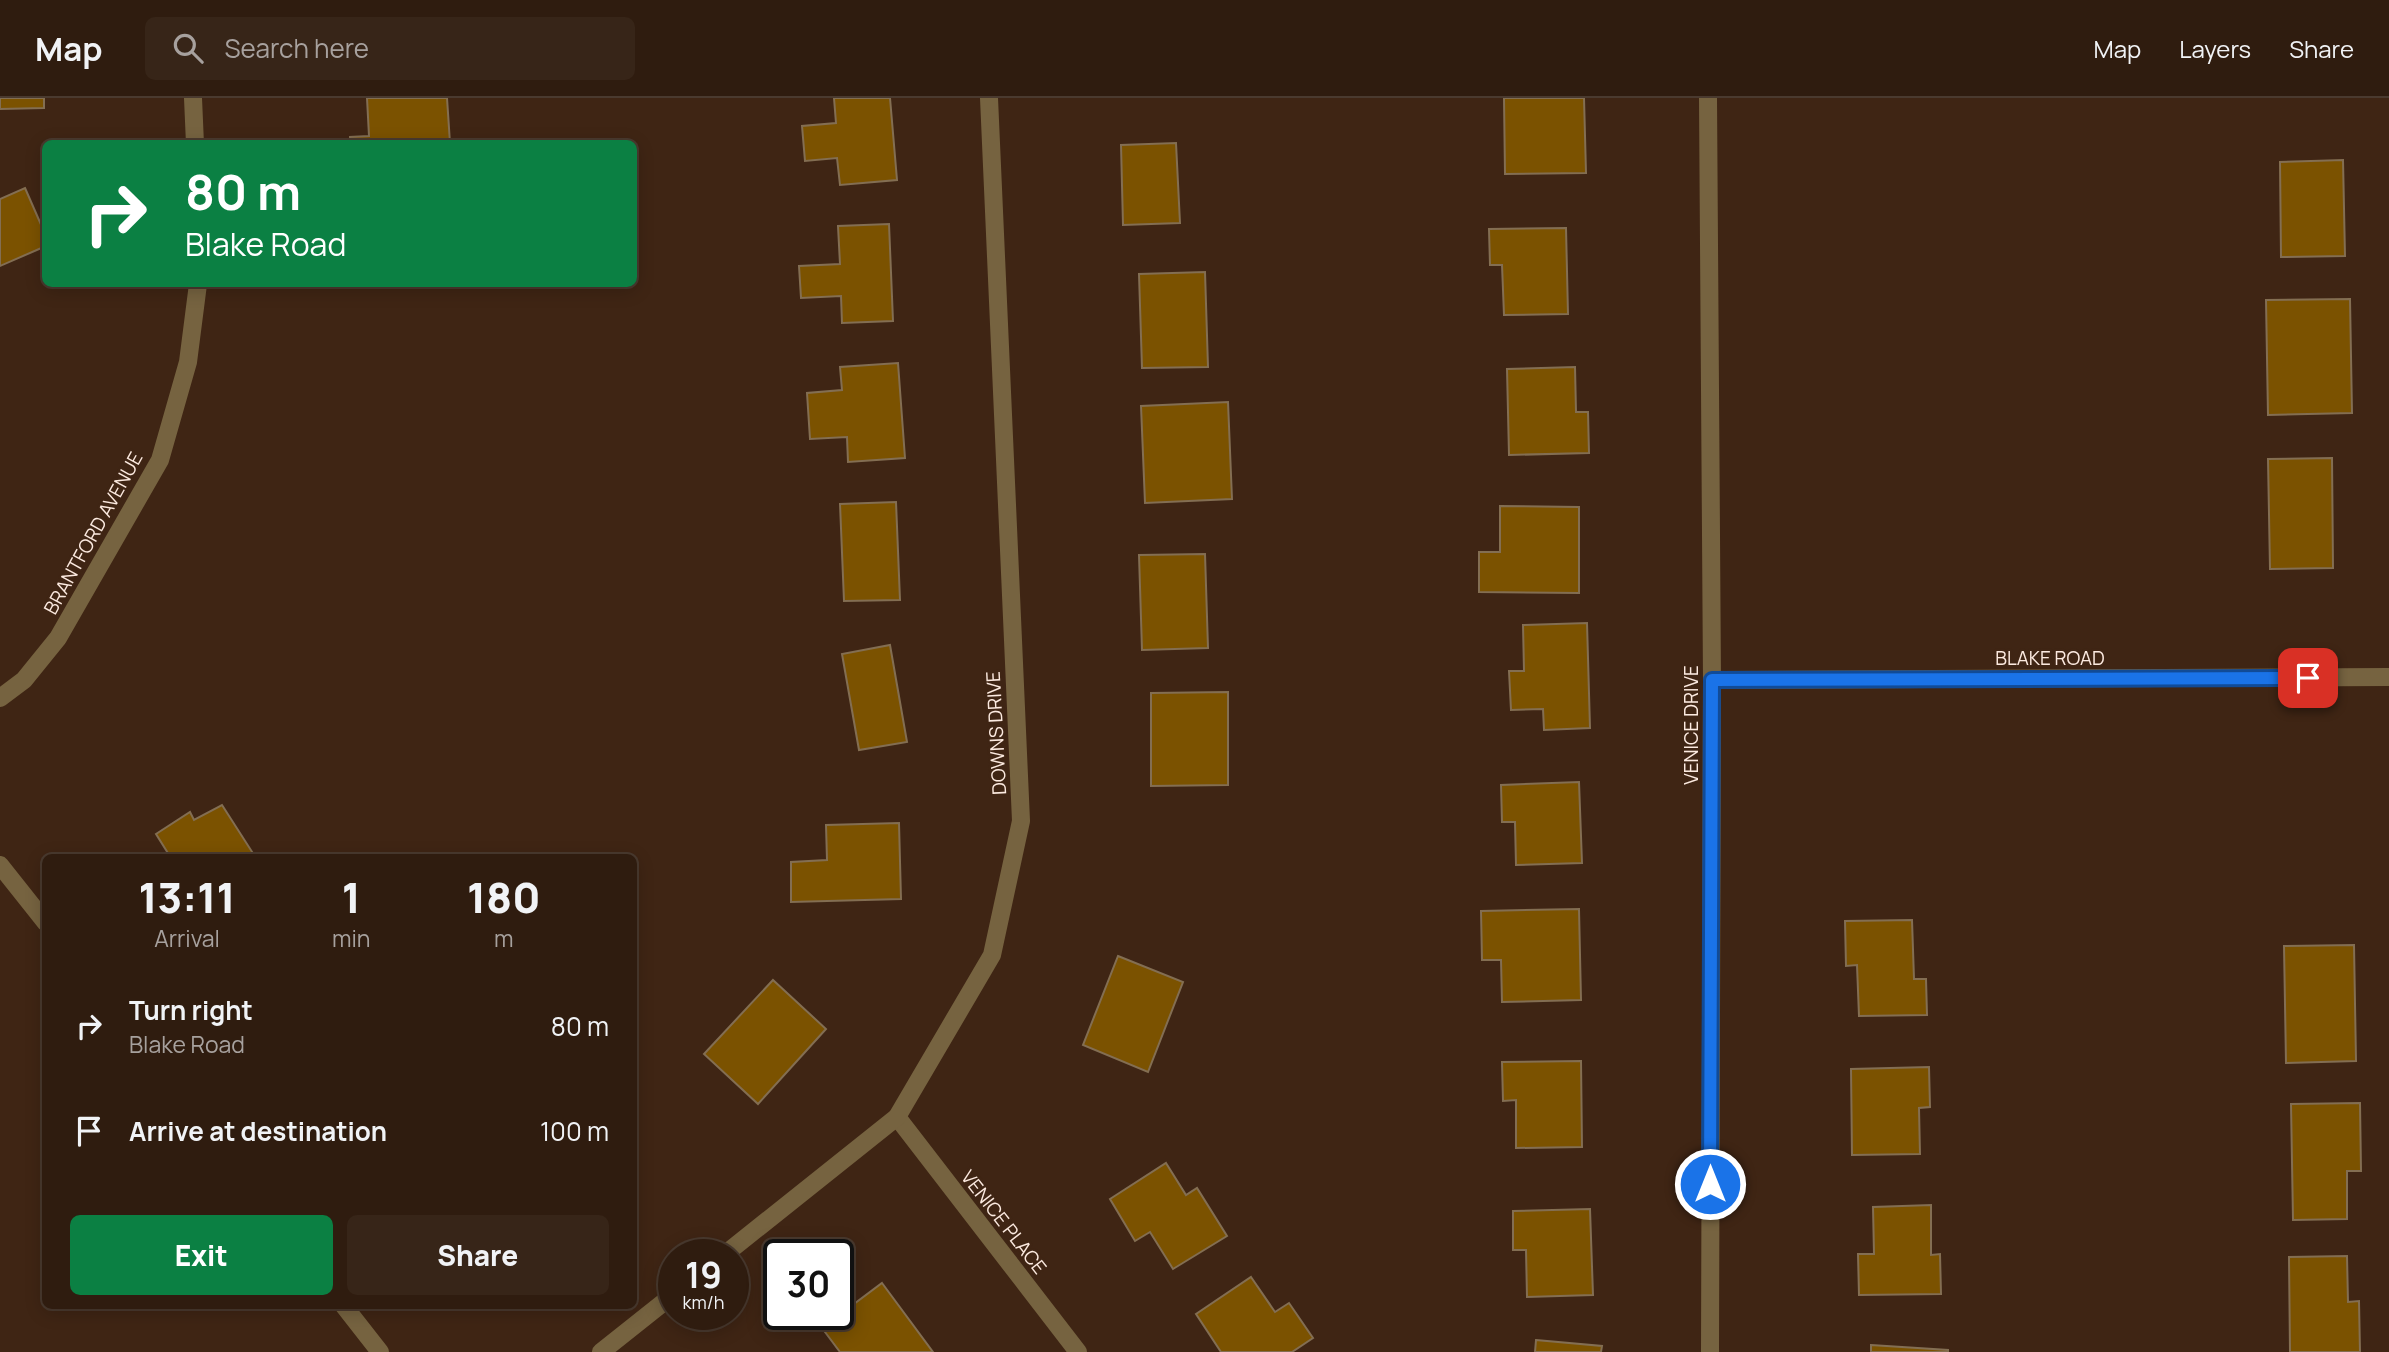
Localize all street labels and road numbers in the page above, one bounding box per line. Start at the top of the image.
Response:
street label: BRANTFORD AVENUE [38,447,148,619]
street label: BLAKE ROAD [1995,645,2105,671]
street label: VENICE DRIVE [1678,665,1704,785]
street label: DOWNS DRIVE [980,671,1012,795]
street label: VENICE PLACE [955,1165,1053,1279]

